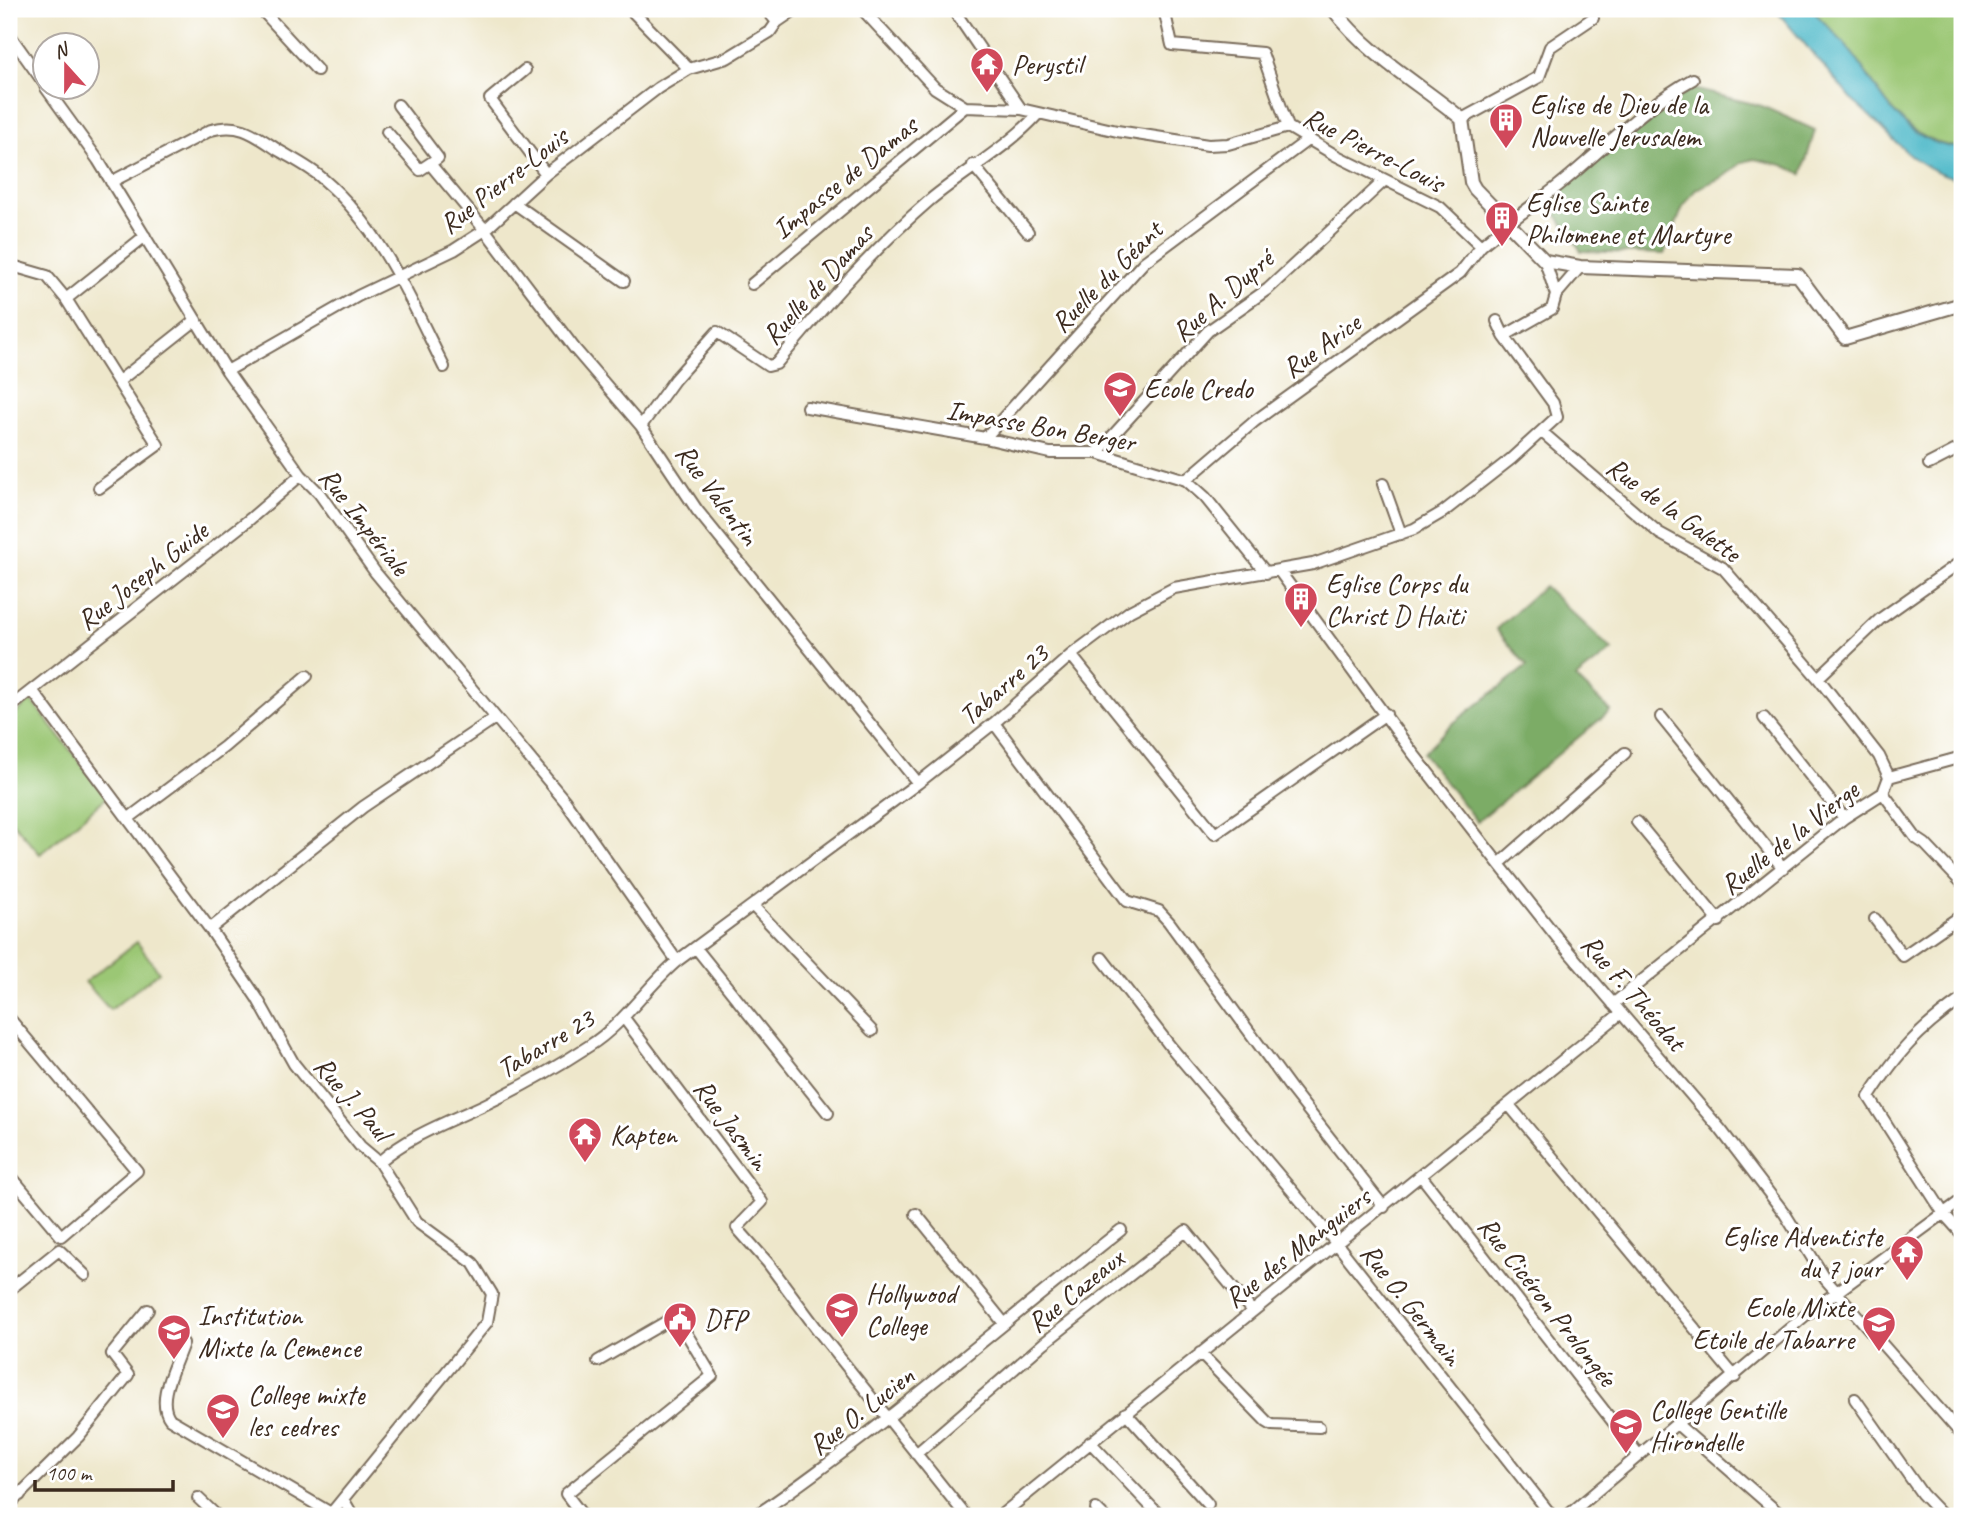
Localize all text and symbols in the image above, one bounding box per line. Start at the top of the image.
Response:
north arrow [32,32,102,102]
text: N [50,37,73,64]
temple icon: Perystil [968,45,1006,94]
place label: Perystil [1012,47,1087,82]
place label: Eglise de Dieu de la Nouvelle Jerusalem [1530,87,1710,154]
street label: Rue Pierre-Louis [1298,99,1452,201]
building icon: Eglise de Dieu de la Nouvelle Jerusalem [1487,101,1525,150]
street label: Impasse de Damas [765,107,926,247]
street label: Rue Pierre-Louis [432,118,576,241]
place label: Eglise Sainte Philomene et Martyre [1526,185,1732,252]
building icon: Eglise Sainte Philomene et Martyre [1483,199,1521,248]
street label: Ruelle du Géant [1043,211,1172,340]
street label: Ruelle de Damas [754,215,882,352]
street label: Rue A. Dupré [1164,239,1283,349]
street label: Rue Arice [1275,304,1369,386]
school or university icon: Ecole Credo [1101,369,1139,418]
place label: Ecole Credo [1144,371,1255,406]
street label: Impasse Bon Berger [944,392,1140,460]
street label: Rue Valentin [668,437,768,553]
street label: Rue de la Galette [1600,449,1749,571]
street label: Rue Impériale [312,460,419,584]
street label: Rue Joseph Guide [70,512,216,637]
place label: Eglise Corps du Christ D Haiti [1326,566,1469,633]
building icon: Eglise Corps du Christ D Haiti [1282,580,1320,629]
street label: Tabarre 23 [951,634,1057,733]
street label: Ruelle de la Vierge [1713,771,1867,902]
street label: Rue F. Théodat [1574,927,1695,1060]
street label: Tabarre 23 [490,1000,602,1086]
street label: Rue J. Paul [306,1049,402,1152]
street label: Rue Jasmin [686,1072,778,1178]
temple icon: Kapten [566,1115,604,1164]
place label: Kapten [610,1117,678,1152]
street label: Rue des Manguiers [1217,1178,1379,1315]
street label: Rue Cicéron Prolongée [1470,1209,1626,1395]
place label: Eglise Adventiste du 7 jour [1723,1219,1884,1286]
temple icon: Eglise Adventiste du 7 jour [1888,1233,1926,1282]
street label: Rue O. Germain [1353,1236,1471,1374]
street label: Rue Cazeaux [1020,1239,1133,1340]
place label: Hollywood College [866,1276,960,1343]
school or university icon: Hollywood College [823,1290,861,1339]
place label: Ecole Mixte Etoile de Tabarre [1693,1290,1856,1357]
place label: Institution Mixte la Cemence [198,1298,363,1365]
public building icon: DFP [661,1300,699,1349]
place label: DFP [704,1302,750,1337]
school or university icon: Ecole Mixte Etoile de Tabarre [1860,1304,1898,1353]
school or university icon: Institution Mixte la Cemence [155,1312,193,1361]
street label: Rue O. Lucien [801,1358,922,1463]
place label: College mixte les cedres [248,1377,366,1444]
school or university icon: College mixte les cedres [204,1391,242,1440]
place label: College Gentille Hirondelle [1650,1392,1788,1459]
school or university icon: College Gentille Hirondelle [1607,1406,1645,1455]
scale bar [35,1448,173,1492]
text: 100 m [46,1460,93,1486]

